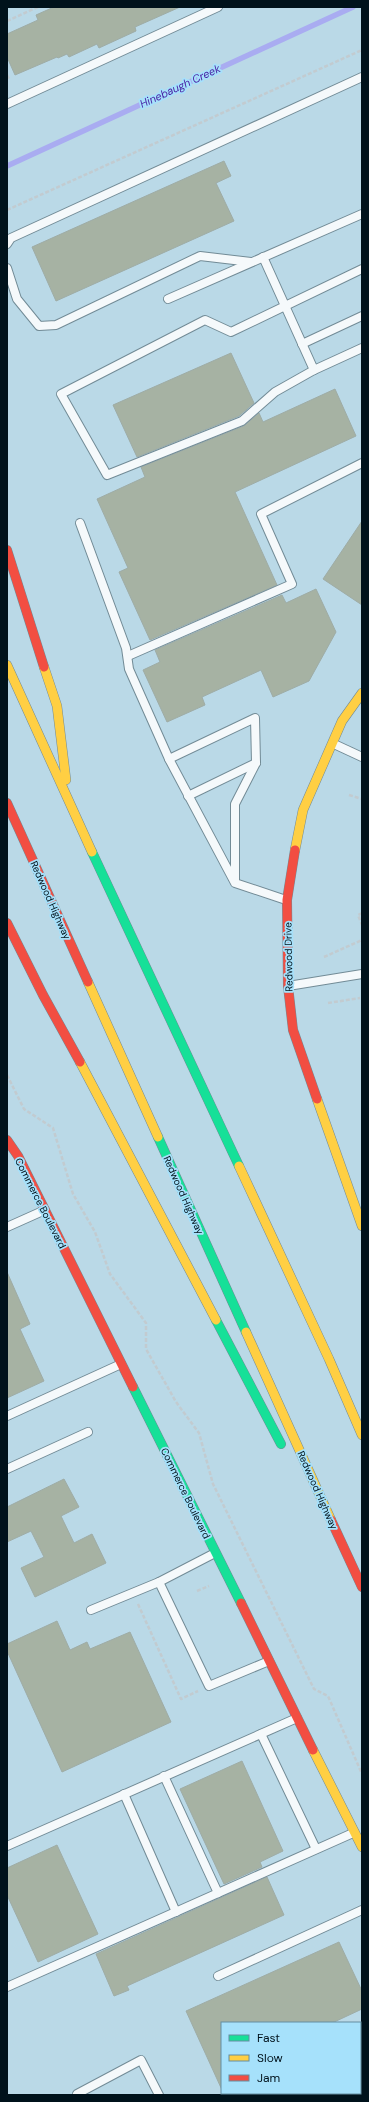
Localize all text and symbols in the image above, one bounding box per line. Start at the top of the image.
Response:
water label: Hinebaugh Creek [137,61,223,111]
street label: Redwood Highway [27,859,74,942]
street label: Redwood Drive [281,922,296,992]
street label: Redwood Highway [160,1154,207,1237]
street label: Commerce Boulevard [12,1156,69,1251]
street label: Commerce Boulevard [158,1446,213,1541]
street label: Redwood Highway [294,1449,341,1532]
legend [221,2022,361,2094]
text: Fast [257,2030,280,2046]
text: Slow [257,2050,283,2066]
text: Jam [257,2070,280,2086]

